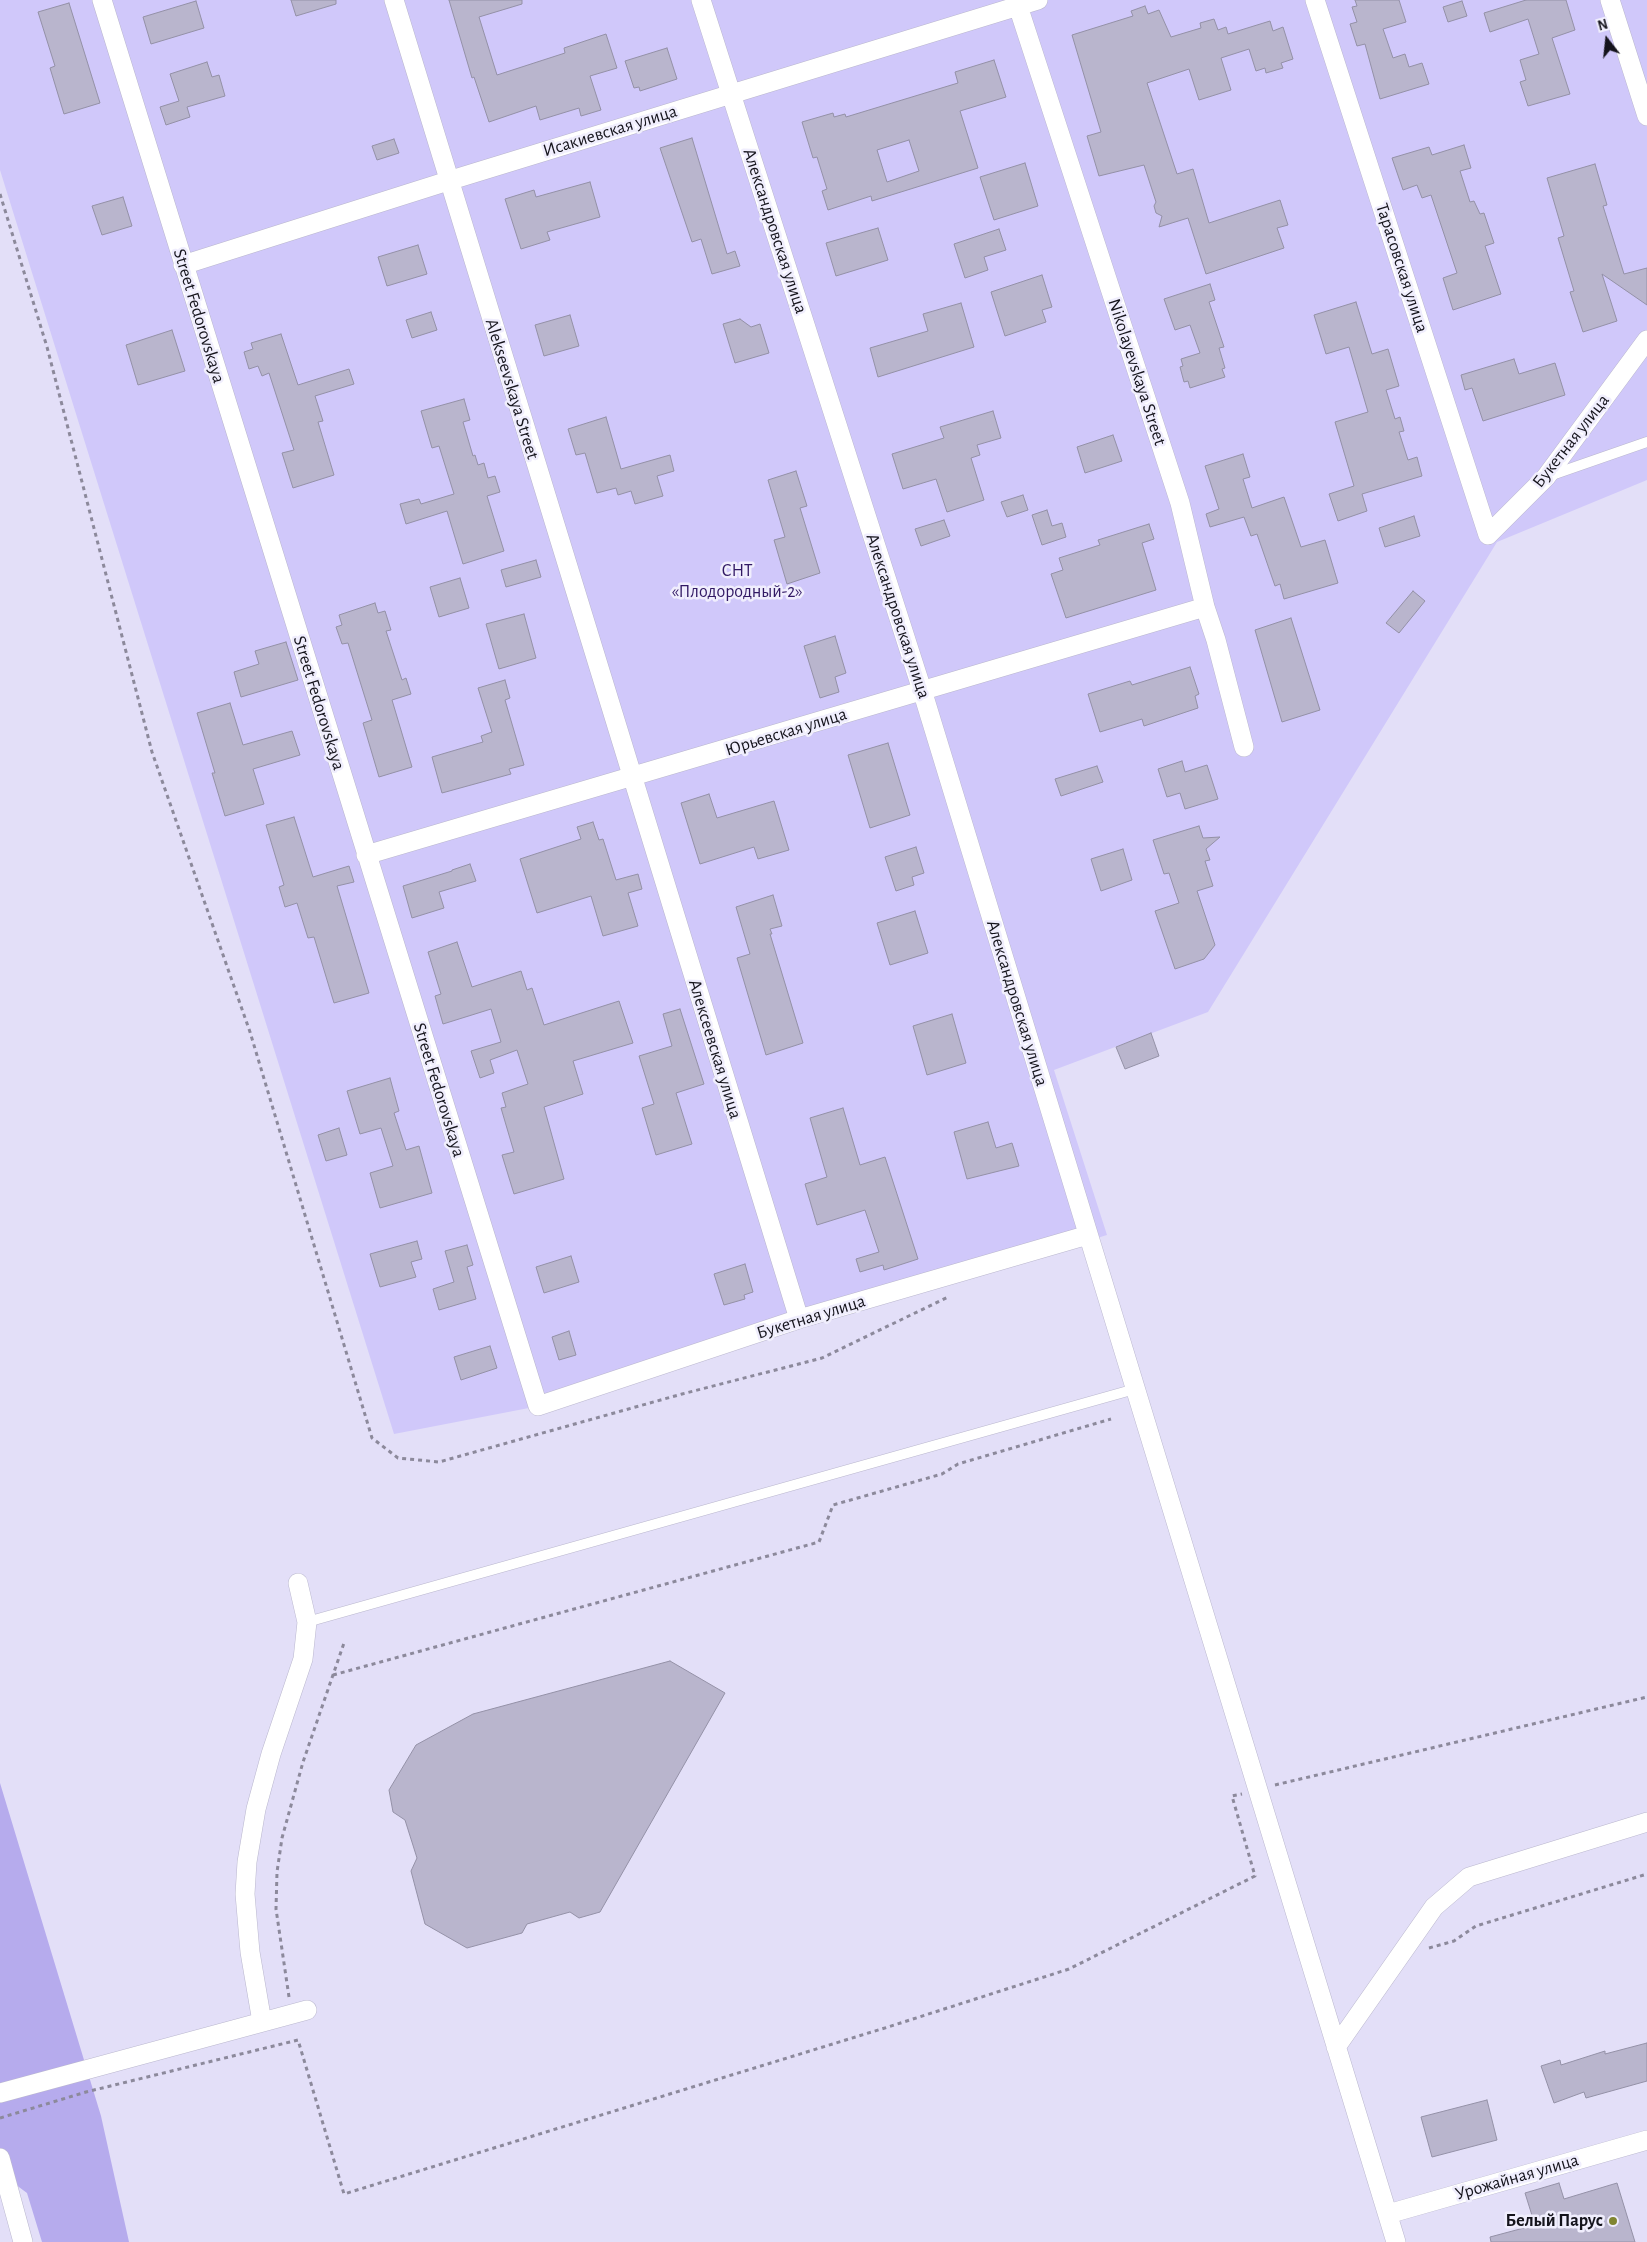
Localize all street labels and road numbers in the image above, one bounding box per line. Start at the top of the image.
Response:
street label: Исакиевская улица [540,100,680,162]
street label: Александровская улица [738,146,812,316]
street label: Тарасовская улица [1371,201,1433,335]
street label: Street Fedorovskaya [168,246,230,386]
street label: Nikolayevskaya Street [1103,296,1171,448]
street label: Alekseevskaya Street [480,316,544,462]
street label: Букетная улица [1528,390,1614,492]
street label: Александровская улица [861,531,935,701]
street label: Street Fedorovskaya [288,633,350,773]
street label: Юрьевская улица [722,703,850,761]
street label: Александровская улица [981,917,1053,1089]
street label: Алексеевская улица [684,977,746,1121]
street label: Street Fedorovskaya [408,1020,470,1160]
street label: Букетная улица [754,1290,868,1344]
street label: Урожайная улица [1453,2149,1581,2205]

